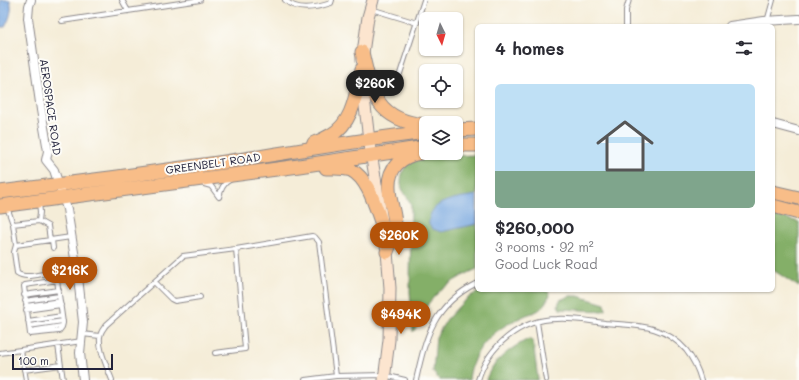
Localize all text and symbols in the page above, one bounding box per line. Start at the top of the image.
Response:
north arrow [419,12,463,56]
map controls [419,12,463,160]
text: 4 homes [495,37,564,59]
icon: filters [733,37,755,59]
street label: AEROSPACE ROAD [37,58,65,156]
button: locate [419,64,463,108]
pin: $260K [347,70,403,104]
text: $260K [355,74,395,91]
icon: home [589,110,661,182]
button: layers [419,116,463,160]
street label: GREENBELT ROAD [165,149,261,177]
text: $260,000 [495,216,574,238]
pin: $260K [371,222,427,256]
text: $260K [379,226,419,243]
text: 3 rooms · 92 m² [495,238,594,255]
text: Good Luck Road [495,255,598,272]
pin: $216K [42,257,98,291]
text: $216K [51,261,89,278]
pin: $494K [373,301,429,335]
text: $494K [381,305,421,322]
scale bar [12,352,113,371]
text: 100 m [18,353,49,368]

